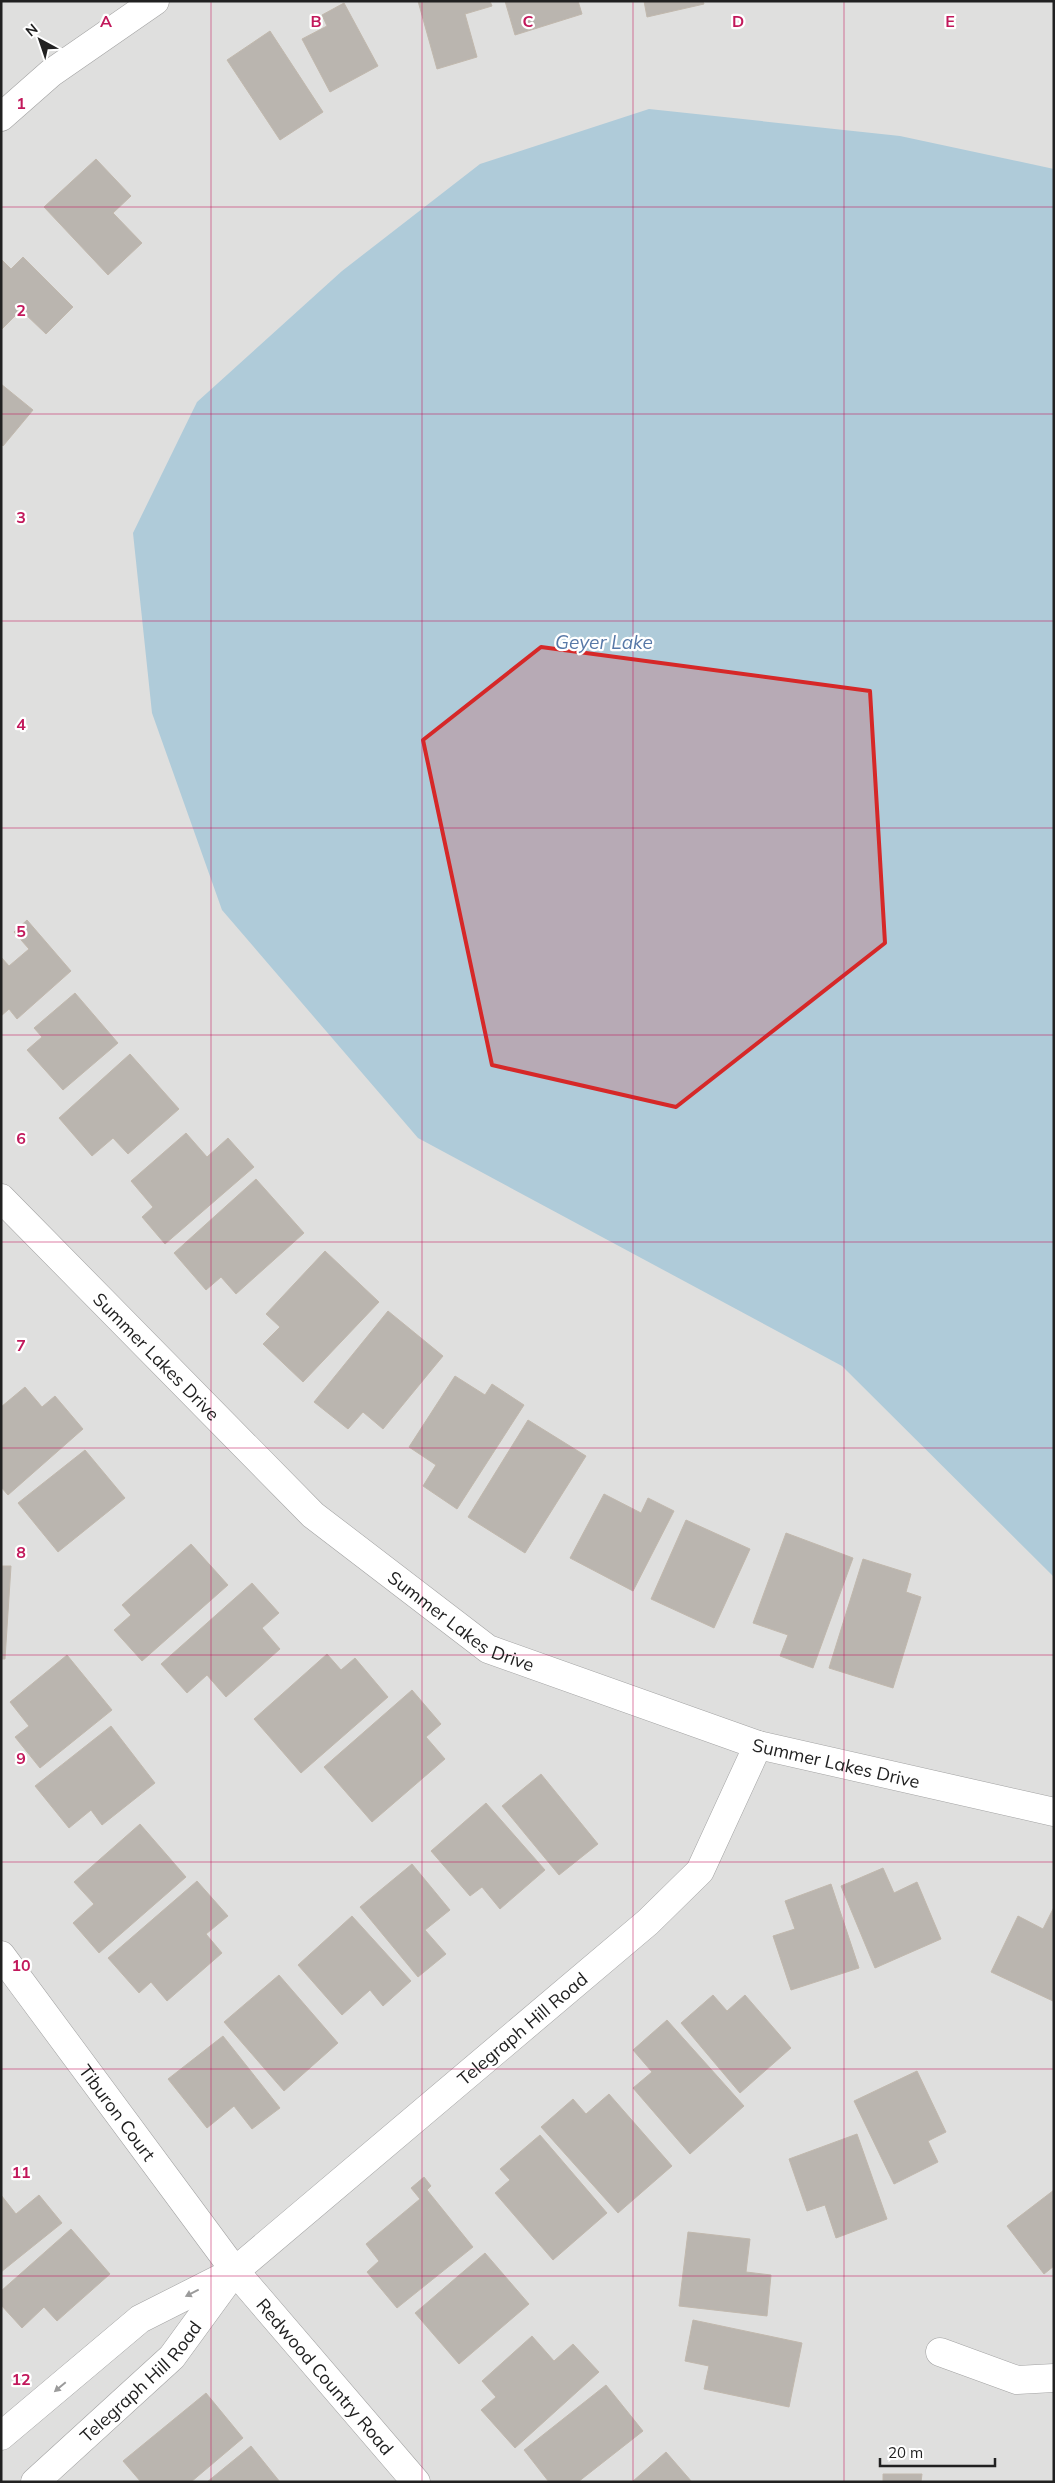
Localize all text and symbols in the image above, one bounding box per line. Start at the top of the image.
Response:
text: A [100,11,112,31]
text: B [310,11,322,31]
text: C [523,11,534,31]
text: D [732,11,744,31]
text: E [945,11,955,31]
north arrow [15,15,65,65]
text: N [22,20,41,40]
text: 1 [16,93,26,113]
text: 2 [16,300,26,320]
text: 3 [16,507,26,527]
water label: Geyer Lake [555,630,653,654]
text: 4 [16,714,26,734]
text: 5 [16,921,26,941]
text: 6 [16,1128,26,1148]
street label: Summer Lakes Drive [89,1287,225,1425]
text: 7 [16,1335,26,1355]
text: 8 [16,1542,26,1562]
street label: Summer Lakes Drive [384,1565,537,1676]
street label: Summer Lakes Drive [750,1733,922,1793]
text: 9 [16,1748,26,1768]
text: 10 [11,1955,31,1975]
street label: Telegraph Hill Road [452,1967,592,2090]
street label: Tiburon Court [74,2060,161,2165]
text: 11 [11,2162,31,2182]
one-way arrow [184,2289,199,2297]
street label: Redwood Country Road [252,2293,399,2459]
street label: Telegraph Hill Road [75,2316,206,2447]
text: 12 [11,2369,31,2389]
one-way arrow [53,2381,66,2392]
scale bar [880,2436,995,2468]
text: 20 m [888,2443,923,2462]

